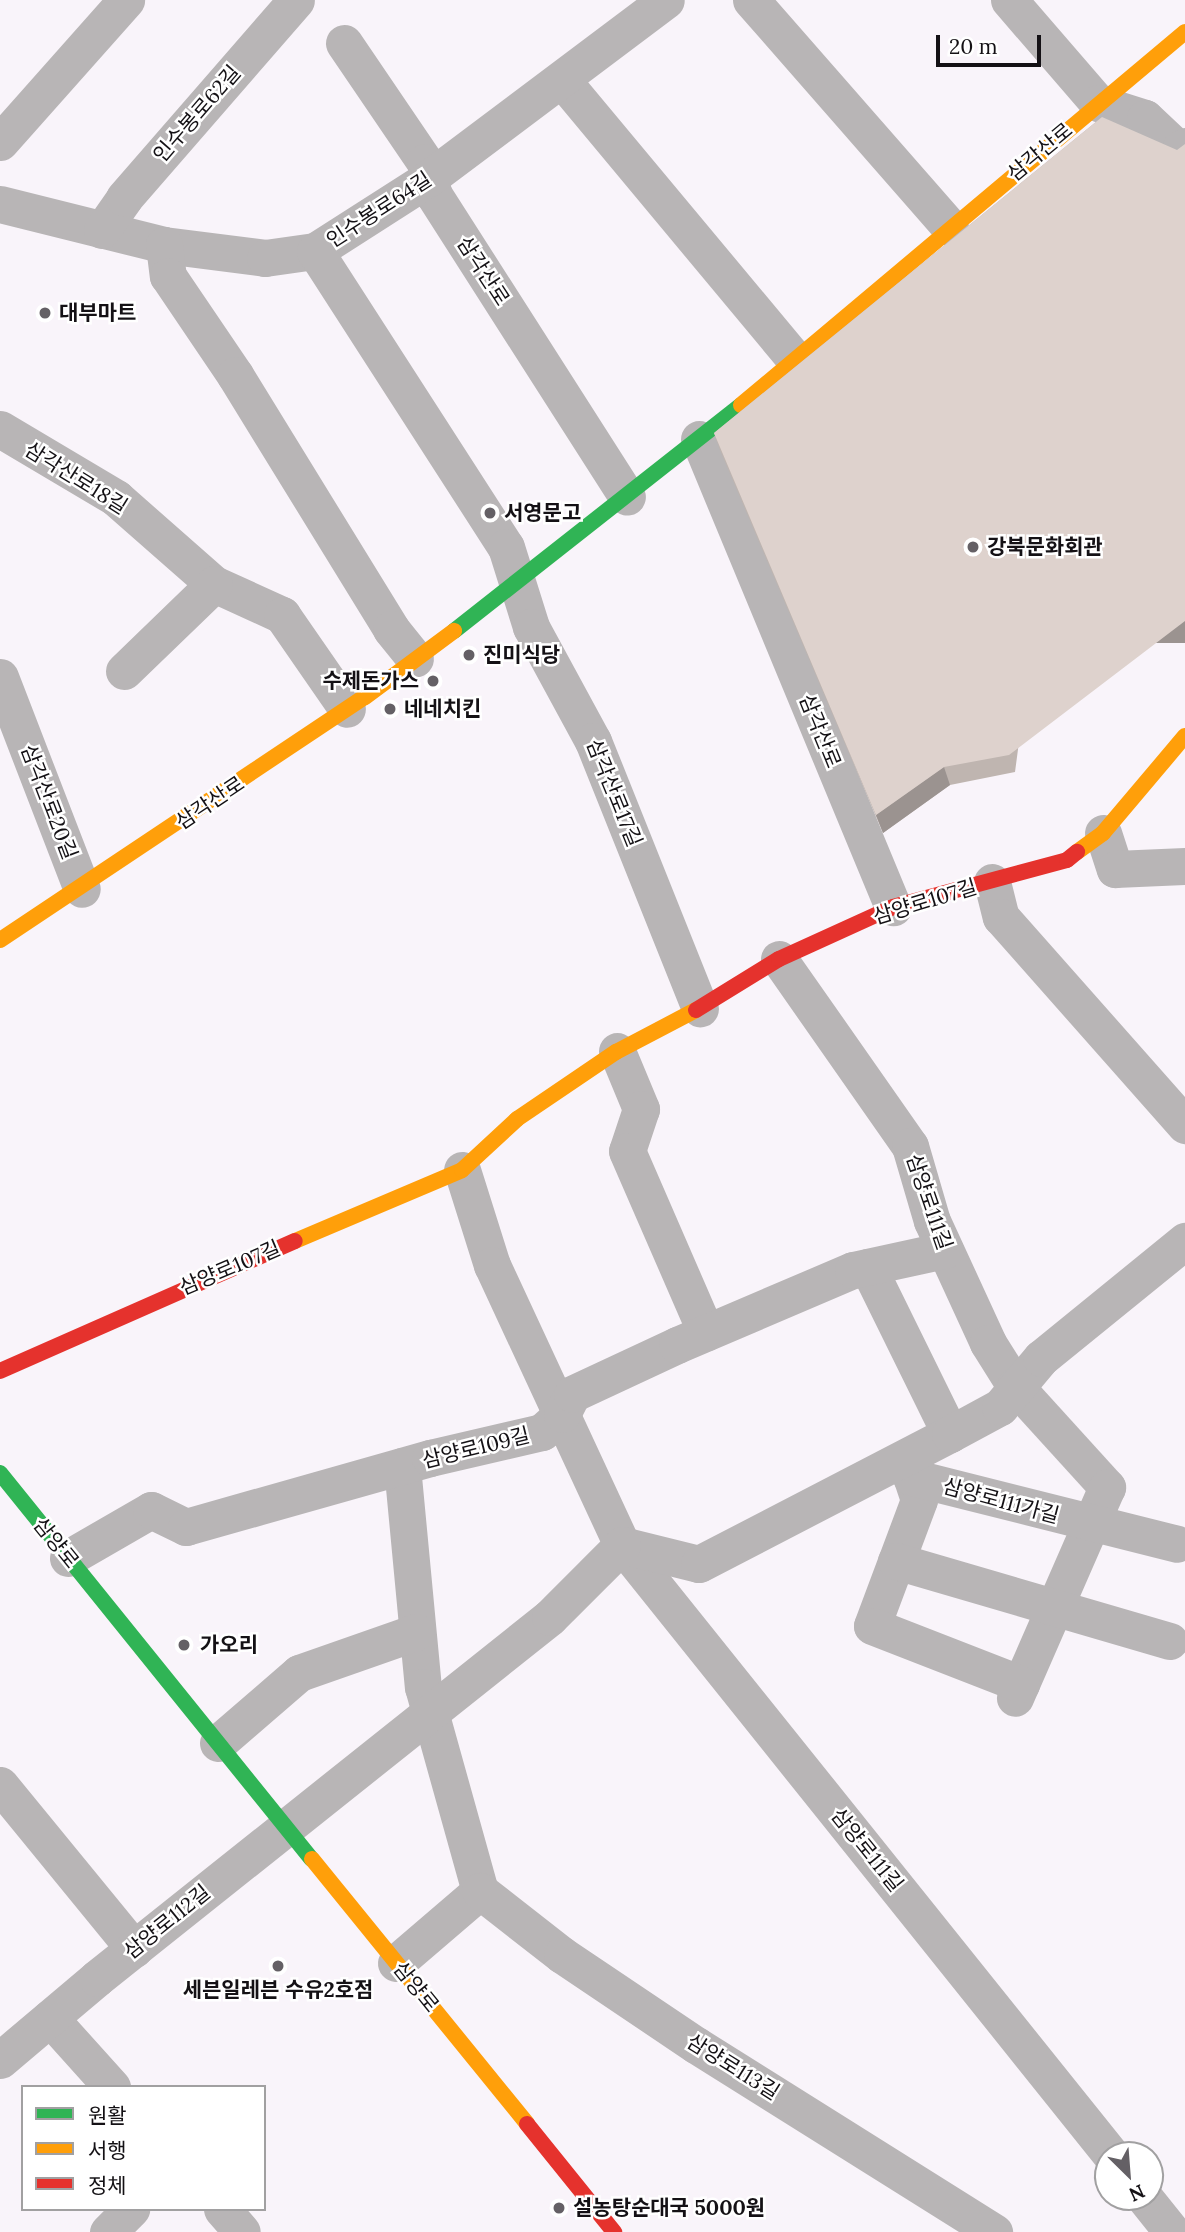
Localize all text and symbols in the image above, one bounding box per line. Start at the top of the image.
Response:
scale bar [940,21,1045,65]
text: 20 m [949,33,998,60]
street label: 인수봉로62길 [148,60,246,168]
street label: 삼각산로 [1002,118,1078,186]
street label: 인수봉로64길 [322,167,436,253]
street label: 삼각산로 [451,232,515,310]
place label: 대부마트 [59,300,136,326]
marker: 대부마트 [37,305,53,321]
street label: 삼각산로18길 [20,437,132,519]
place label: 서영문고 [504,500,581,526]
marker: 서영문고 [482,505,498,521]
place label: 강북문화회관 [987,534,1103,560]
marker: 강북문화회관 [965,539,981,555]
place label: 진미식당 [483,642,560,668]
marker: 진미식당 [461,647,477,663]
place label: 수제돈가스 [322,668,419,694]
marker: 수제돈가스 [425,673,441,689]
street label: 삼각산로 [794,690,846,772]
place label: 네네치킨 [404,696,481,722]
marker: 네네치킨 [382,701,398,717]
street label: 삼각산로17길 [581,735,647,851]
street label: 삼각산로20길 [16,741,82,863]
street label: 삼각산로 [171,771,249,835]
street label: 삼양로107길 [870,874,980,930]
street label: 삼양로111길 [901,1151,957,1253]
street label: 삼양로107길 [176,1235,284,1301]
street label: 삼양로109길 [420,1422,532,1474]
street label: 삼양로111가길 [940,1473,1062,1529]
street label: 삼양로 [28,1513,84,1573]
place label: 가오리 [200,1632,258,1658]
marker: 가오리 [174,1635,194,1655]
street label: 삼양로111길 [826,1803,908,1897]
street label: 삼양로112길 [119,1880,215,1964]
street label: 삼양로 [388,1957,444,2017]
marker: 세븐일레븐 수유2호점 [270,1958,286,1974]
place label: 세븐일레븐 수유2호점 [183,1977,373,2003]
street label: 삼양로113길 [682,2029,784,2105]
legend [21,2085,266,2211]
text: 원활 [88,2102,127,2129]
text: 서행 [88,2137,127,2164]
north arrow [1094,2141,1164,2211]
text: 정체 [88,2172,127,2199]
text: N [1125,2179,1149,2207]
place label: 설농탕순대국 5000원 [573,2195,765,2221]
marker: 설농탕순대국 5000원 [551,2200,567,2216]

